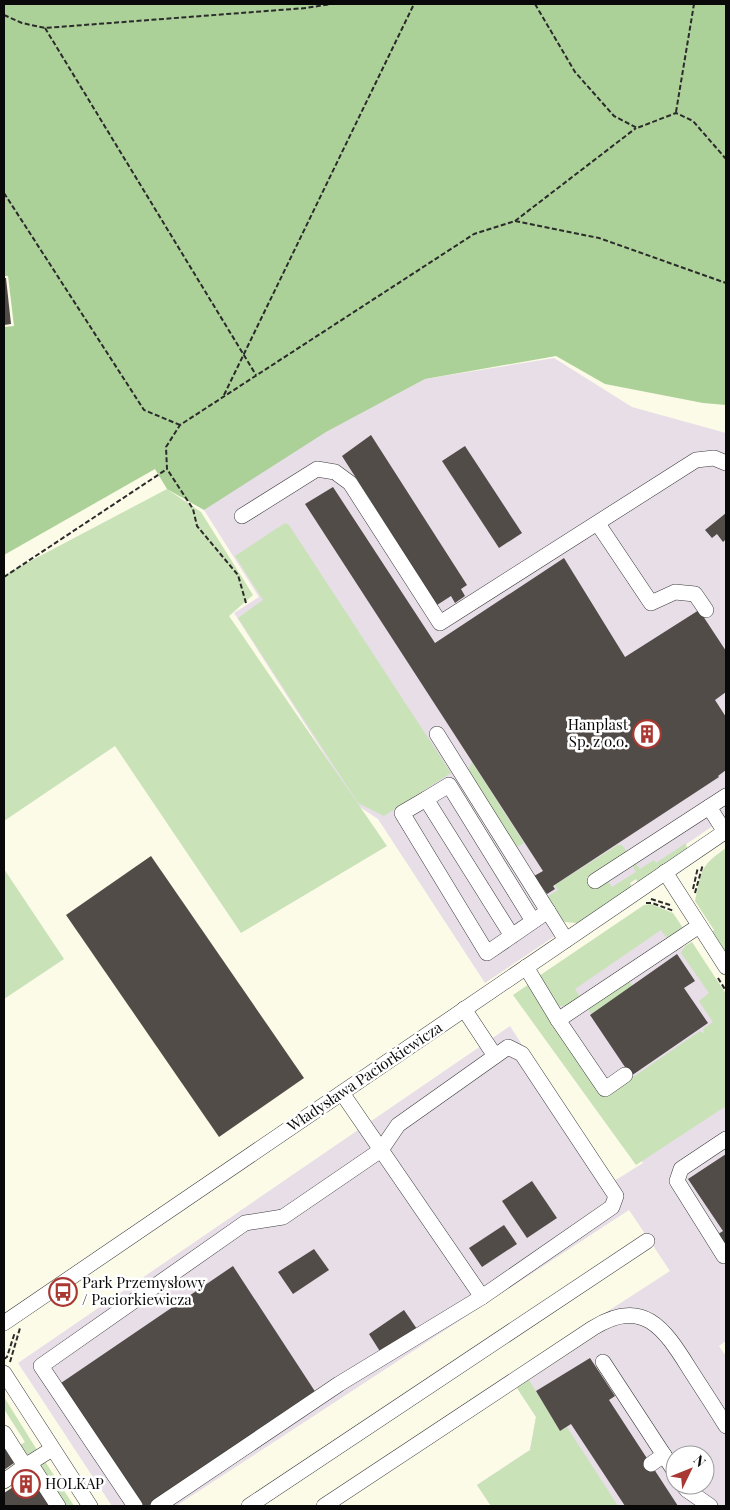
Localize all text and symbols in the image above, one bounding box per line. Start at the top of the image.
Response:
place label: Hanplast Sp. z o.o. [568,714,629,751]
building icon: Hanplast Sp. z o.o. [632,719,662,749]
street label: Władysława Paciorkiewicza [282,1016,446,1136]
place label: Park Przemysłowy / Paciorkiewicza [82,1272,206,1309]
bus stop icon: Park Przemysłowy / Paciorkiewicza [48,1277,78,1307]
north arrow [665,1445,715,1495]
text: N [689,1451,710,1471]
building icon: HOLKAP [11,1469,41,1499]
place label: HOLKAP [45,1473,104,1493]

